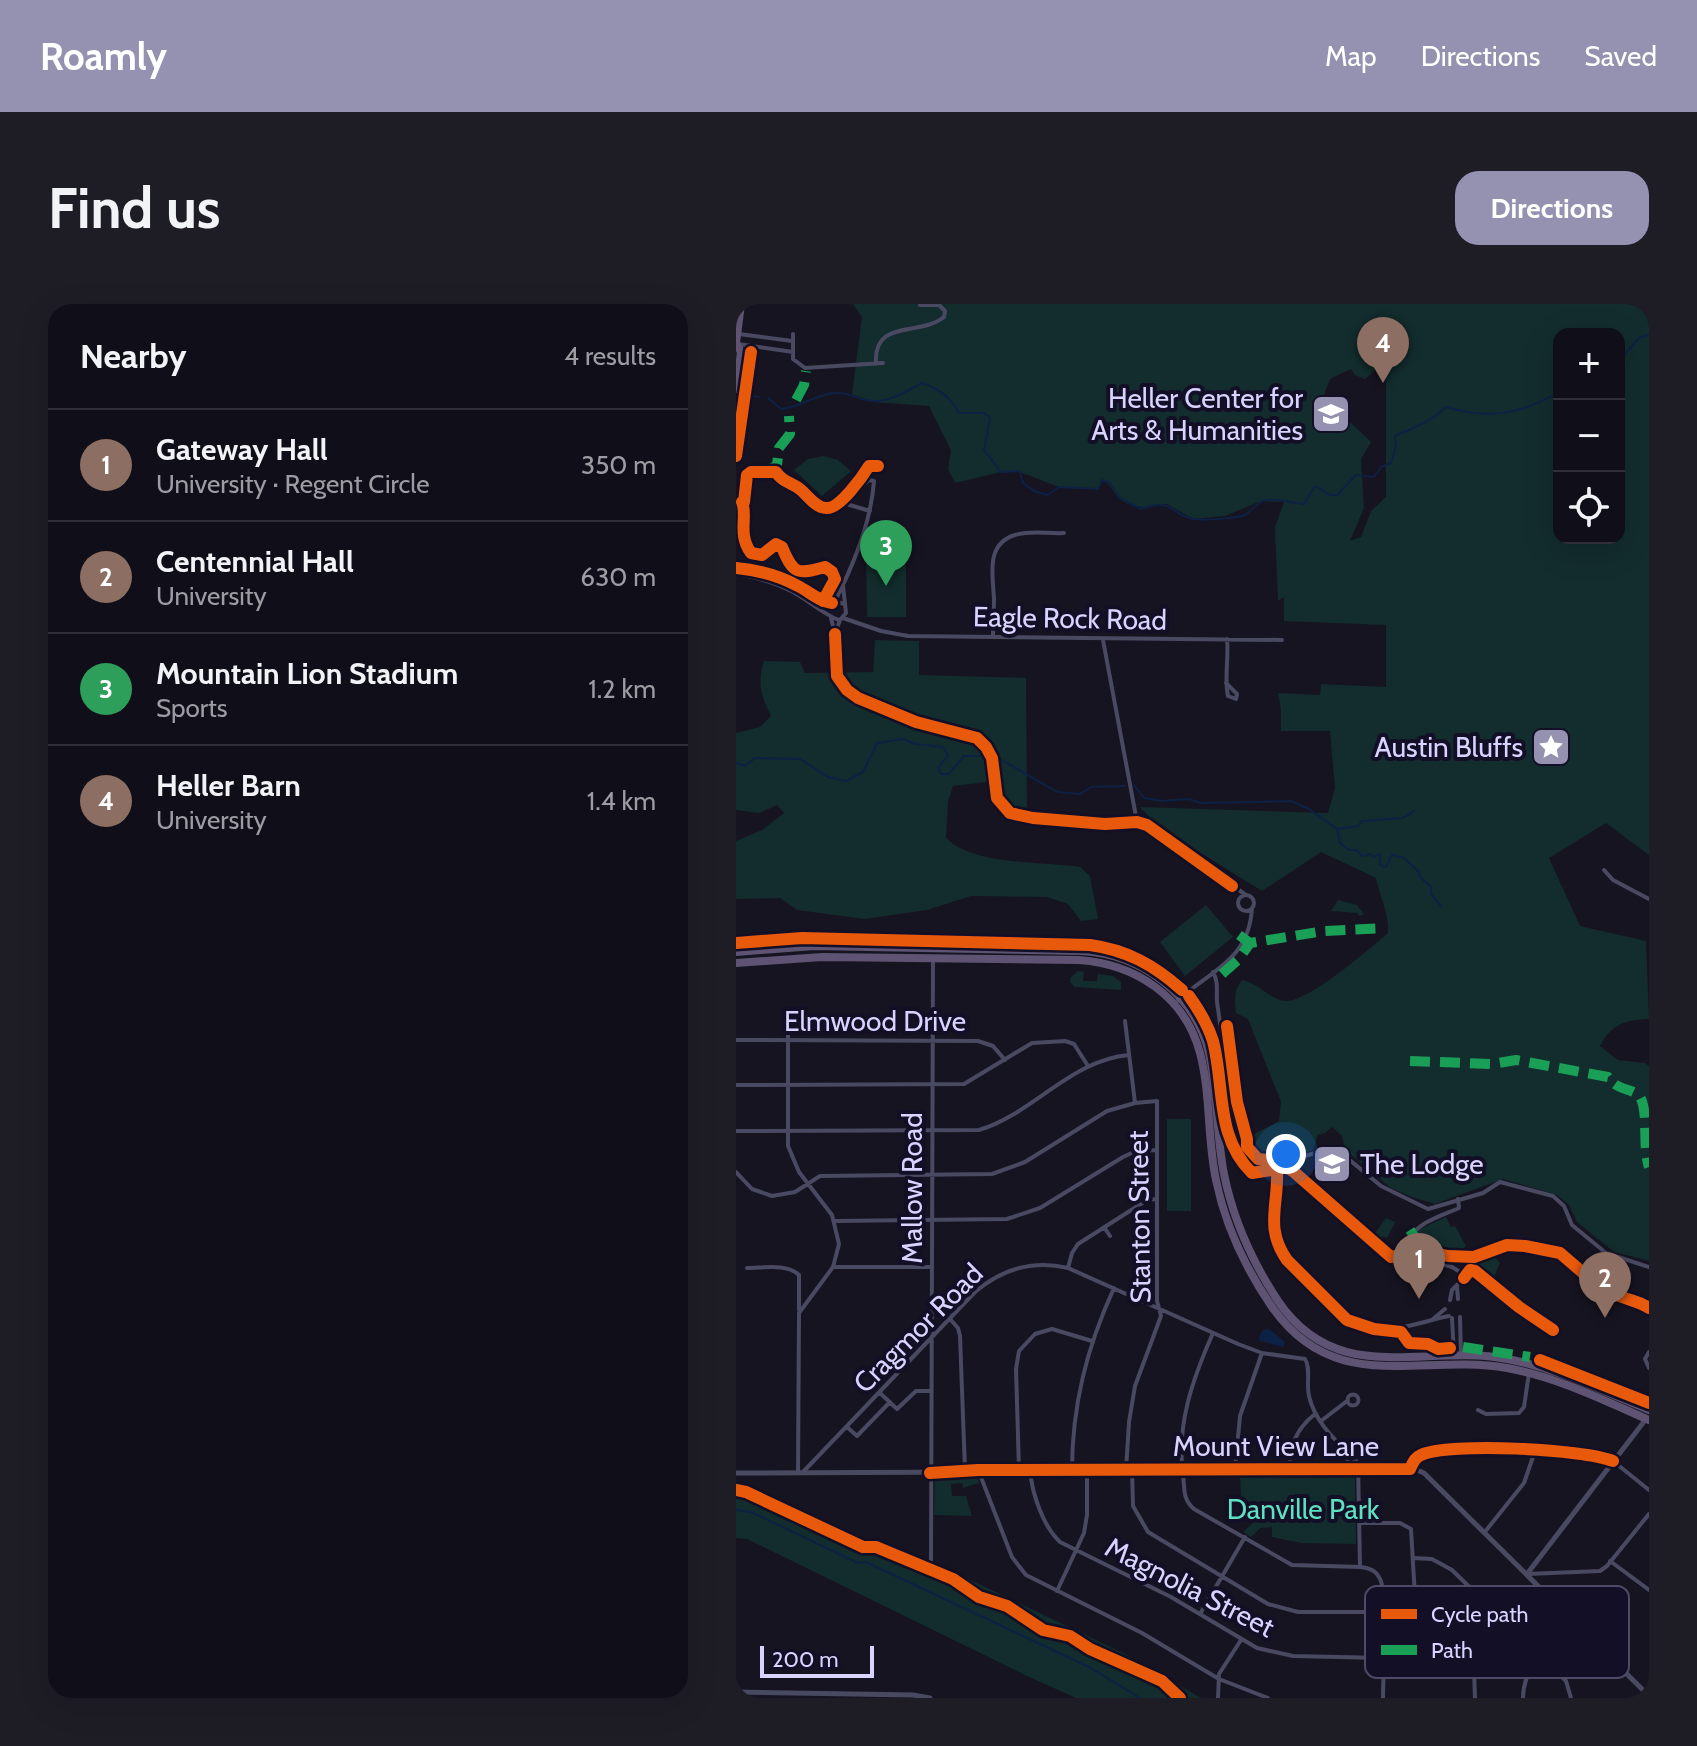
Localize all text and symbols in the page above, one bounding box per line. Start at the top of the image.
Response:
text: Roamly [40,33,167,80]
text: Map [1325,39,1377,73]
text: Directions [1421,39,1540,73]
text: Saved [1584,39,1657,73]
button: Directions [1455,171,1649,245]
text: Find us [48,174,221,242]
pin: 4 [1357,317,1409,383]
map controls [1553,328,1625,544]
button: + [1553,328,1625,400]
text: Nearby [80,335,187,377]
text: 4 results [564,340,656,372]
place label: Heller Center for Arts & Humanities [1091,381,1303,447]
school or university icon: Heller Center for Arts & Humanities [1310,393,1352,435]
button: − [1553,400,1625,472]
text: Gateway Hall [156,431,328,468]
text: 1 [101,449,111,481]
text: 350 m [581,449,656,481]
text: University · Regent Circle [156,468,430,500]
button: locate [1553,472,1625,544]
pin: 3 [860,520,912,586]
text: Centennial Hall [156,543,354,580]
text: 2 [99,561,113,593]
text: 630 m [580,561,656,593]
text: University [156,580,267,612]
street label: Eagle Rock Road [973,599,1167,637]
text: Mountain Lion Stadium [156,655,458,692]
text: 3 [99,673,113,705]
text: 1.2 km [588,673,656,705]
text: Sports [156,692,228,724]
place icon: Austin Bluffs [1530,726,1572,768]
place label: Austin Bluffs [1375,730,1523,764]
text: Heller Barn [156,767,301,804]
text: 4 [98,785,114,817]
text: 1.4 km [587,785,656,817]
text: University [156,804,267,836]
street label: Elmwood Drive [784,1004,966,1038]
street label: Mallow Road [895,1112,929,1264]
street label: Stanton Street [1120,1130,1158,1304]
your location [1266,1134,1306,1174]
school or university icon: The Lodge [1311,1143,1353,1185]
place label: The Lodge [1360,1147,1484,1181]
pin: 1 [1393,1233,1445,1299]
pin: 2 [1579,1252,1631,1318]
street label: Cragmor Road [846,1256,990,1400]
street label: Mount View Lane [1173,1429,1379,1463]
park label: Danville Park [1227,1492,1380,1526]
street label: Magnolia Street [1100,1530,1280,1644]
legend [1365,1586,1629,1678]
text: Cycle path [1431,1601,1529,1628]
text: Path [1431,1637,1473,1664]
scale bar [760,1642,874,1678]
text: 200 m [772,1646,838,1673]

